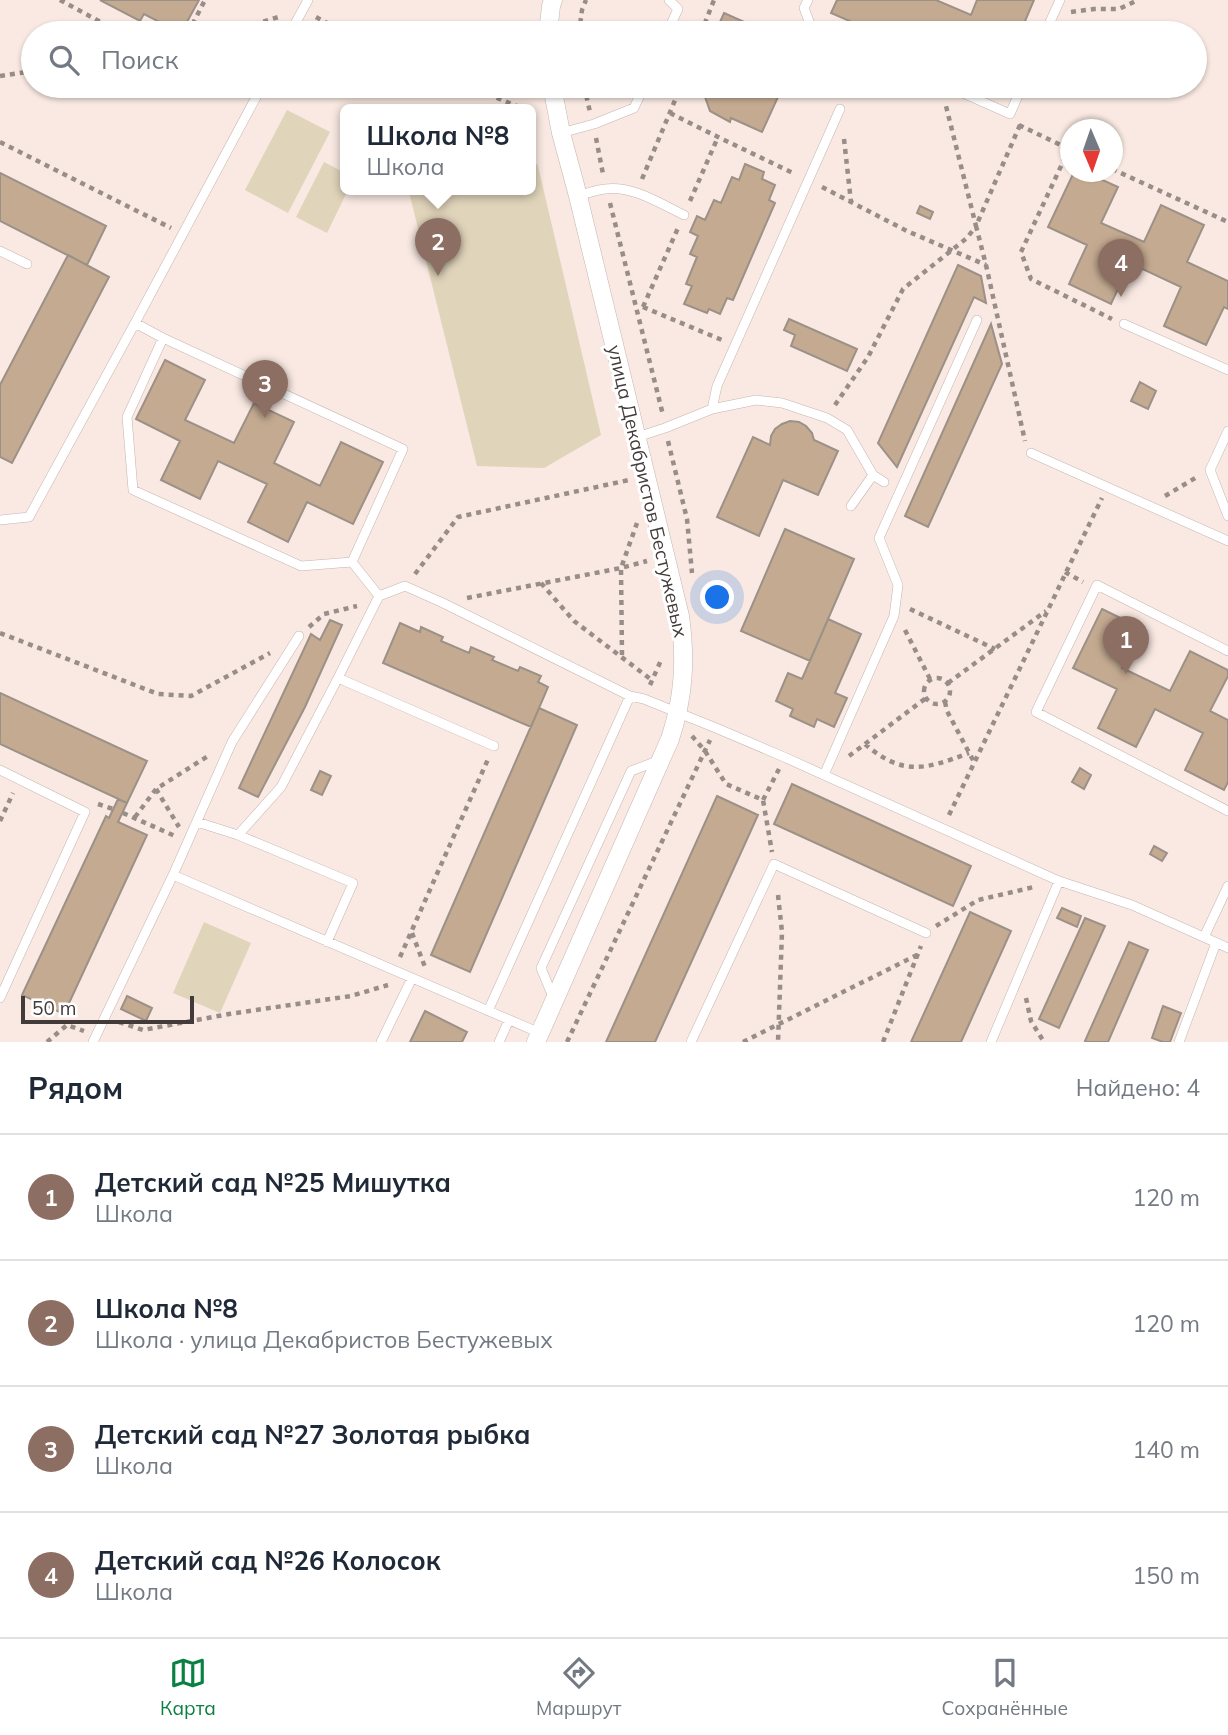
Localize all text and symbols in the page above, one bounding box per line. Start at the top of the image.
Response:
search box [21,21,1207,98]
icon: search [45,41,83,79]
text: Поиск [101,43,179,76]
popup [340,104,536,195]
text: Школа №8 [367,119,509,152]
north arrow [1060,119,1123,182]
text: Школа [367,152,444,181]
pin: 2 [415,218,461,276]
pin: 4 [1098,239,1144,297]
street label: улица Декабристов Бестужевых [603,342,694,640]
pin: 3 [242,360,288,418]
your location [700,580,734,614]
pin: 1 [1103,616,1149,674]
scale bar [21,993,194,1025]
text: 50 m [32,996,76,1020]
text: Рядом [28,1069,123,1107]
text: Найдено: 4 [1076,1073,1200,1102]
text: Детский сад №25 Мишутка [95,1166,451,1199]
text: 1 [44,1183,58,1212]
text: 120 m [1132,1183,1200,1212]
text: Школа [95,1199,173,1228]
text: Школа №8 [95,1292,238,1325]
text: 2 [44,1309,58,1338]
text: 120 m [1132,1309,1200,1338]
text: Школа · улица Декабристов Бестужевых [95,1325,553,1354]
text: Детский сад №27 Золотая рыбка [95,1418,531,1451]
text: 3 [44,1435,58,1464]
text: 140 m [1132,1435,1200,1464]
text: Школа [95,1451,173,1480]
text: Детский сад №26 Колосок [95,1544,441,1577]
text: 4 [44,1561,58,1590]
text: 150 m [1132,1561,1200,1590]
text: Школа [95,1577,173,1606]
tab: Карта [160,1654,216,1720]
tab: Маршрут [536,1654,621,1720]
tab: Сохранённые [941,1654,1068,1720]

